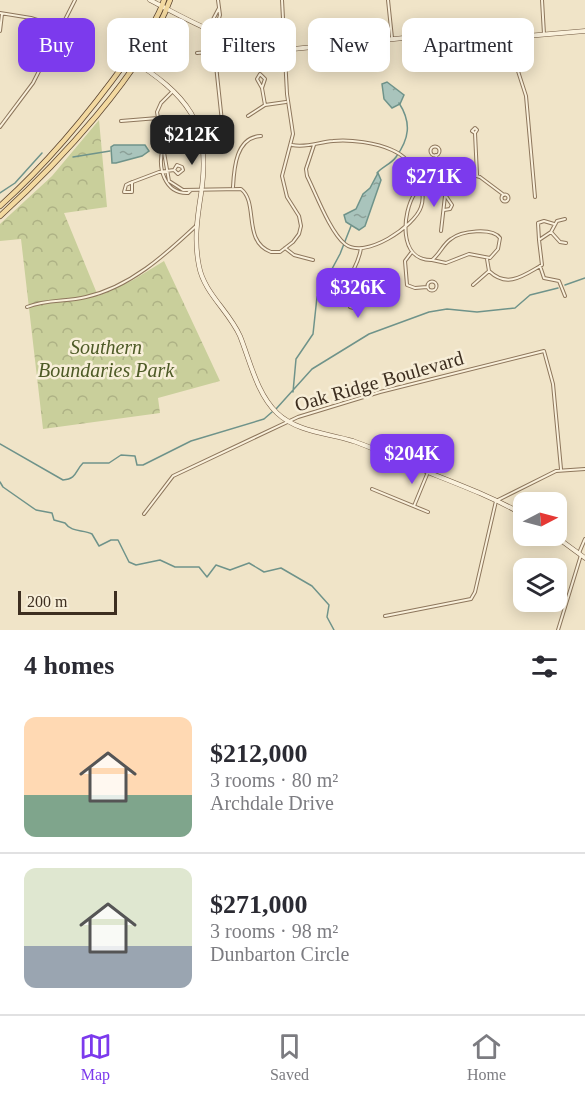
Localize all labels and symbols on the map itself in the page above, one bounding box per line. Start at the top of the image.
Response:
pin: $212K [150,115,234,166]
pin: $271K [392,157,476,208]
pin: $326K [316,268,400,319]
park label: Southern Boundaries Park [38,336,175,381]
street label: Oak Ridge Boulevard [292,346,466,417]
pin: $204K [370,434,454,485]
north arrow [513,492,567,546]
scale bar [18,588,117,616]

